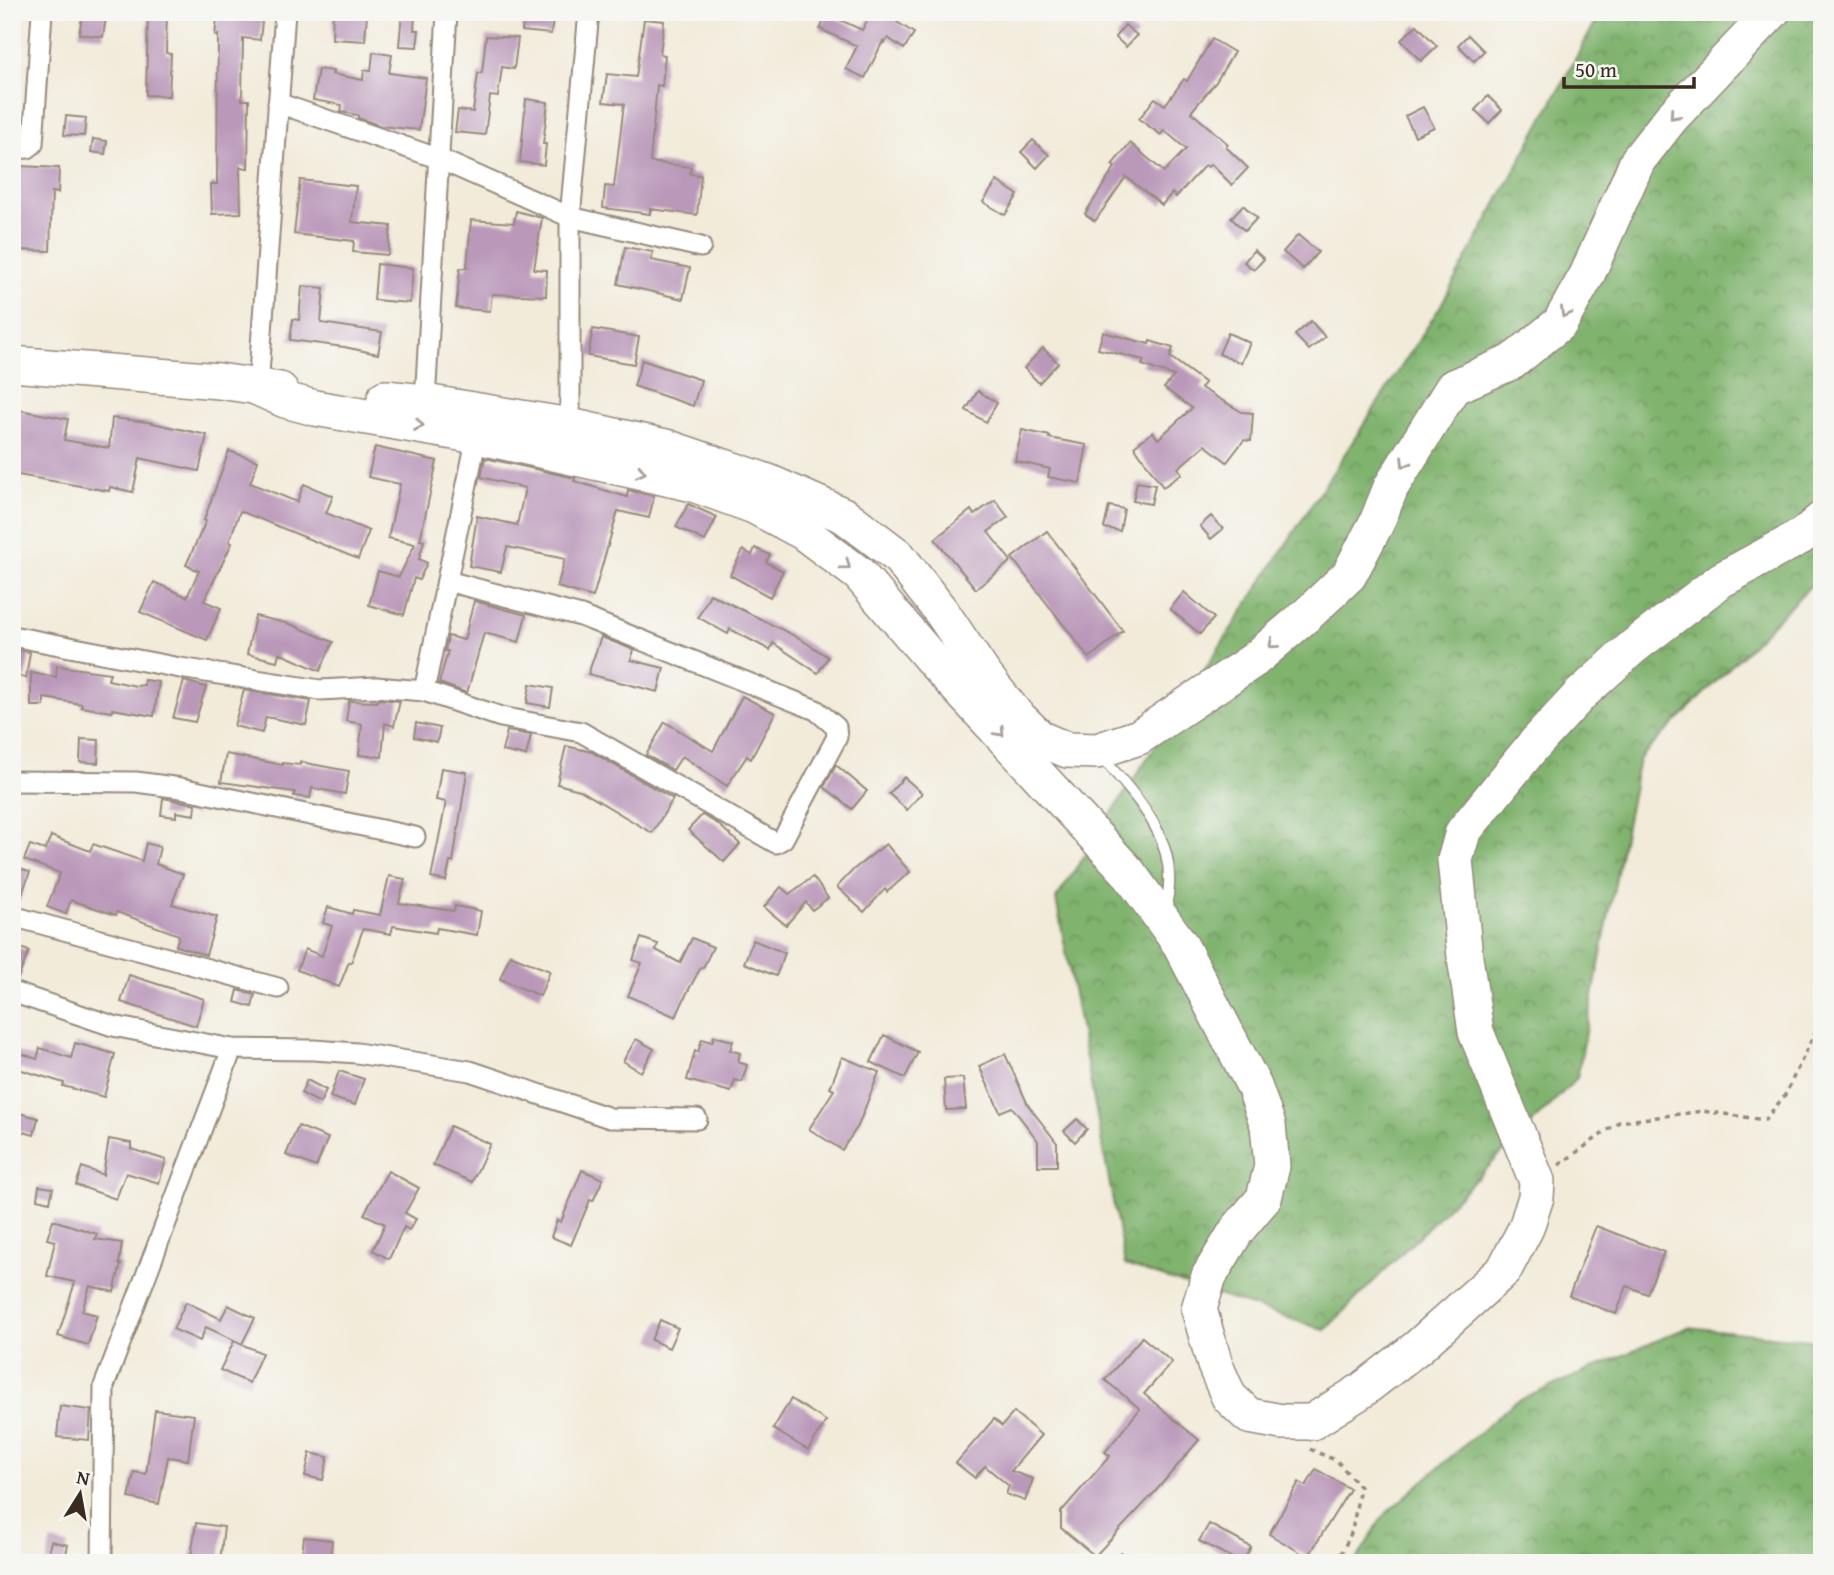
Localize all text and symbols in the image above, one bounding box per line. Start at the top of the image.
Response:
scale bar [1564,46,1694,90]
text: 50 m [1575,54,1617,85]
one-way arrow [1670,107,1683,120]
one-way arrow [1560,306,1573,319]
one-way arrow [413,417,425,432]
one-way arrow [1400,456,1413,469]
one-way arrow [635,464,647,478]
one-way arrow [839,556,851,569]
one-way arrow [1268,636,1281,648]
one-way arrow [991,724,1004,737]
north arrow [46,1460,116,1530]
text: N [74,1462,92,1492]

